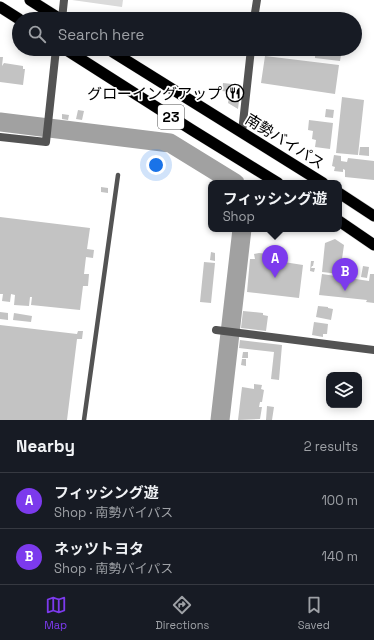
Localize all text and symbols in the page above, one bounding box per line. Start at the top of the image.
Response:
search box [12,12,362,56]
icon: search [26,23,48,45]
text: Search here [58,25,144,44]
restaurant icon: グローイングアップ [225,83,245,103]
place label: グローイングアップ [87,84,222,103]
road number: 23 [158,105,184,129]
street label: 南勢バイパス [242,109,328,173]
your location [146,155,166,175]
popup [208,180,342,232]
text: フィッシング遊 [223,189,327,208]
text: Shop [223,208,255,225]
pin: A [262,245,288,278]
pin: B [332,258,358,291]
map controls [326,372,362,408]
button: layers [326,372,362,408]
text: Nearby [16,435,75,457]
text: 2 results [304,438,358,455]
text: フィッシング遊 [54,483,159,502]
text: A [25,492,33,509]
text: 100 m [321,492,358,509]
text: Shop · 南勢バイパス [54,504,173,521]
text: ネッツトヨタ [54,539,144,558]
text: B [25,548,33,565]
text: 140 m [322,548,358,565]
text: Shop · 南勢バイパス [54,560,173,577]
tab: Map [44,594,67,632]
tab: Directions [155,594,209,632]
tab: Saved [298,594,330,632]

